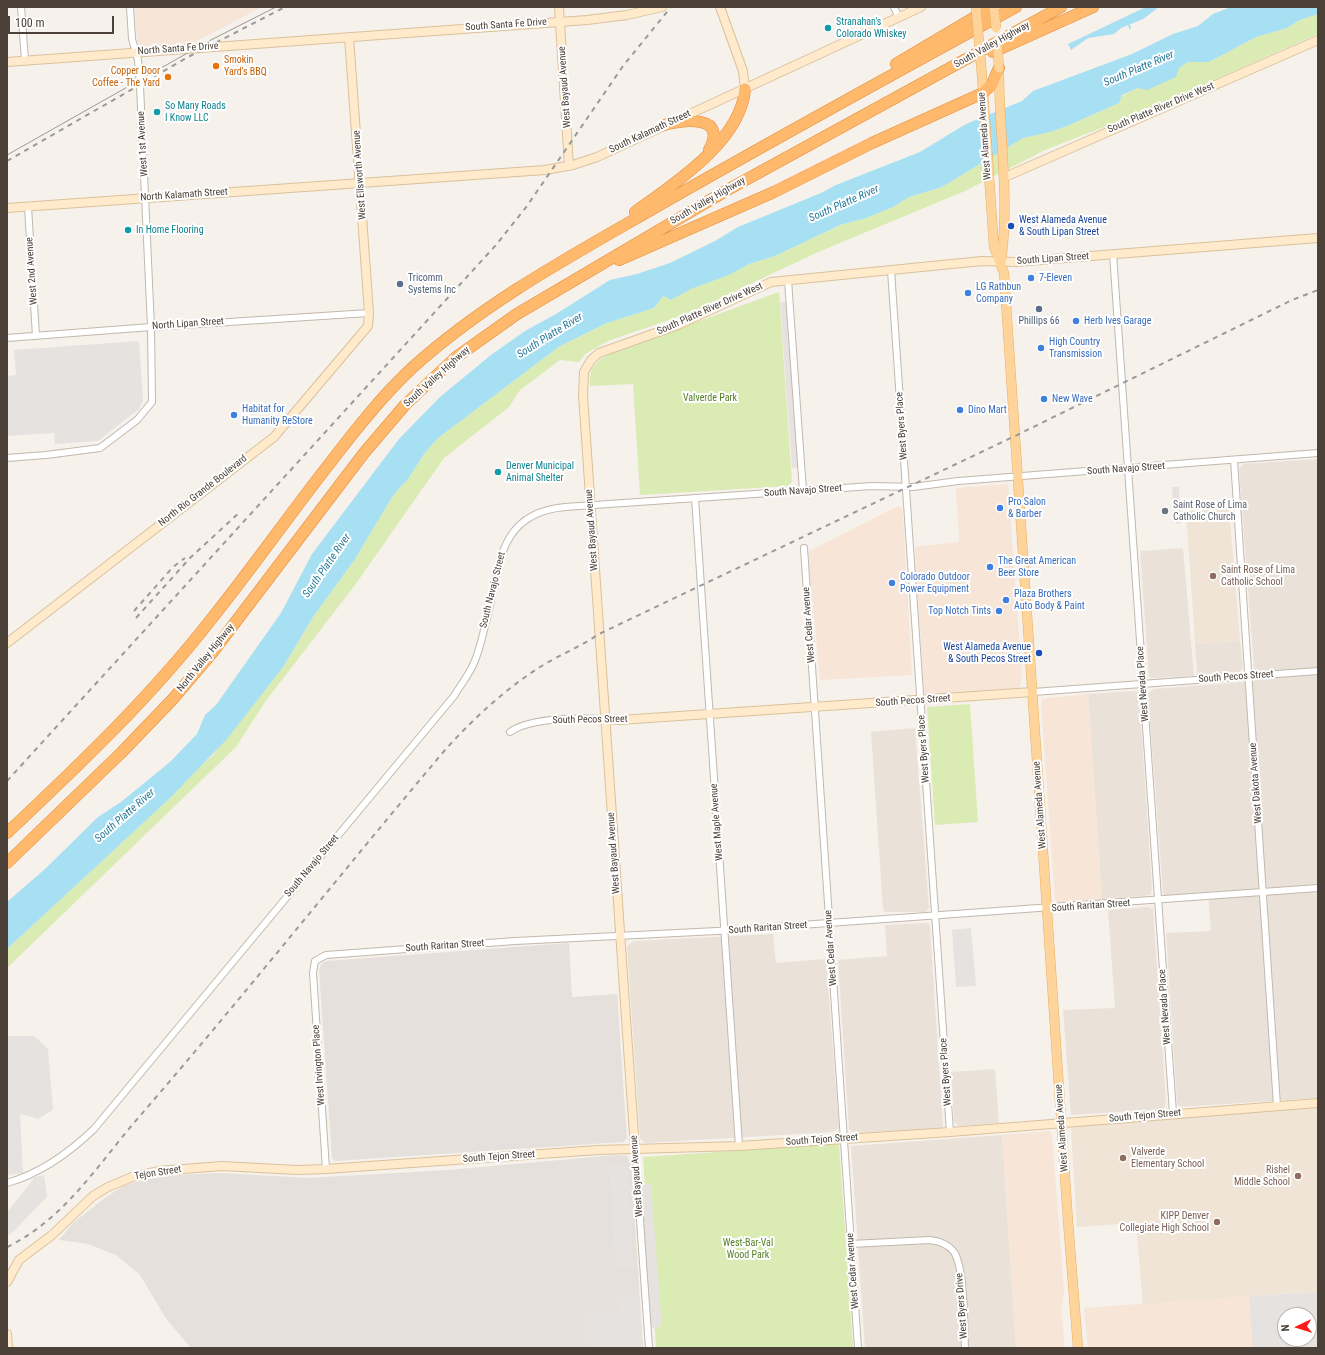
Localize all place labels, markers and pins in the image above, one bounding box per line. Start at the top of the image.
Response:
place label: Stranahan's Colorado Whiskey [836,16,906,40]
marker: Stranahan's Colorado Whiskey [823,23,833,33]
place label: Smokin Yard's BBQ [224,54,267,78]
marker: Smokin Yard's BBQ [211,61,221,71]
place label: Copper Door Coffee - The Yard [92,65,160,88]
marker: Copper Door Coffee - The Yard [163,72,173,82]
place label: So Many Roads I Know LLC [165,100,226,124]
marker: So Many Roads I Know LLC [152,107,162,117]
place label: West Alameda Avenue & South Lipan Street [1019,214,1107,238]
marker: West Alameda Avenue & South Lipan Street [1006,221,1016,231]
place label: In Home Flooring [136,224,204,236]
marker: In Home Flooring [123,225,133,235]
place label: Tricomm Systems Inc [408,272,456,296]
place label: 7-Eleven [1039,272,1072,284]
marker: 7-Eleven [1026,273,1036,283]
marker: Tricomm Systems Inc [395,279,405,289]
place label: LG Rathbun Company [976,281,1021,304]
marker: LG Rathbun Company [963,288,973,298]
marker: Phillips 66 [1034,304,1044,314]
place label: Phillips 66 [1018,315,1060,327]
place label: Herb Ives Garage [1084,315,1151,327]
marker: Herb Ives Garage [1071,316,1081,326]
place label: High Country Transmission [1049,336,1102,360]
marker: High Country Transmission [1036,343,1046,353]
place label: New Wave [1052,393,1093,405]
marker: New Wave [1039,394,1049,404]
place label: Habitat for Humanity ReStore [242,403,313,426]
place label: Dino Mart [968,404,1007,416]
marker: Dino Mart [955,405,965,415]
marker: Habitat for Humanity ReStore [229,410,239,420]
place label: Denver Municipal Animal Shelter [506,460,574,484]
marker: Denver Municipal Animal Shelter [493,467,503,477]
place label: Pro Salon & Barber [1008,496,1046,520]
place label: Saint Rose of Lima Catholic Church [1173,499,1247,522]
marker: Pro Salon & Barber [995,503,1005,513]
marker: Saint Rose of Lima Catholic Church [1160,506,1170,516]
place label: The Great American Beer Store [998,555,1076,578]
marker: The Great American Beer Store [985,562,995,572]
place label: Saint Rose of Lima Catholic School [1221,564,1295,588]
place label: Colorado Outdoor Power Equipment [900,571,970,594]
marker: Saint Rose of Lima Catholic School [1208,571,1218,581]
marker: Colorado Outdoor Power Equipment [887,578,897,588]
place label: Plaza Brothers Auto Body & Paint [1014,588,1085,612]
marker: Plaza Brothers Auto Body & Paint [1001,595,1011,605]
place label: Top Notch Tints [928,605,991,617]
marker: Top Notch Tints [994,606,1004,616]
place label: West Alameda Avenue & South Pecos Street [943,641,1031,664]
marker: West Alameda Avenue & South Pecos Street [1034,648,1044,658]
place label: Valverde Elementary School [1131,1146,1204,1170]
marker: Valverde Elementary School [1118,1153,1128,1163]
place label: Rishel Middle School [1234,1164,1290,1188]
marker: Rishel Middle School [1293,1171,1303,1181]
place label: KIPP Denver Collegiate High School [1120,1210,1209,1234]
marker: KIPP Denver Collegiate High School [1212,1217,1222,1227]

